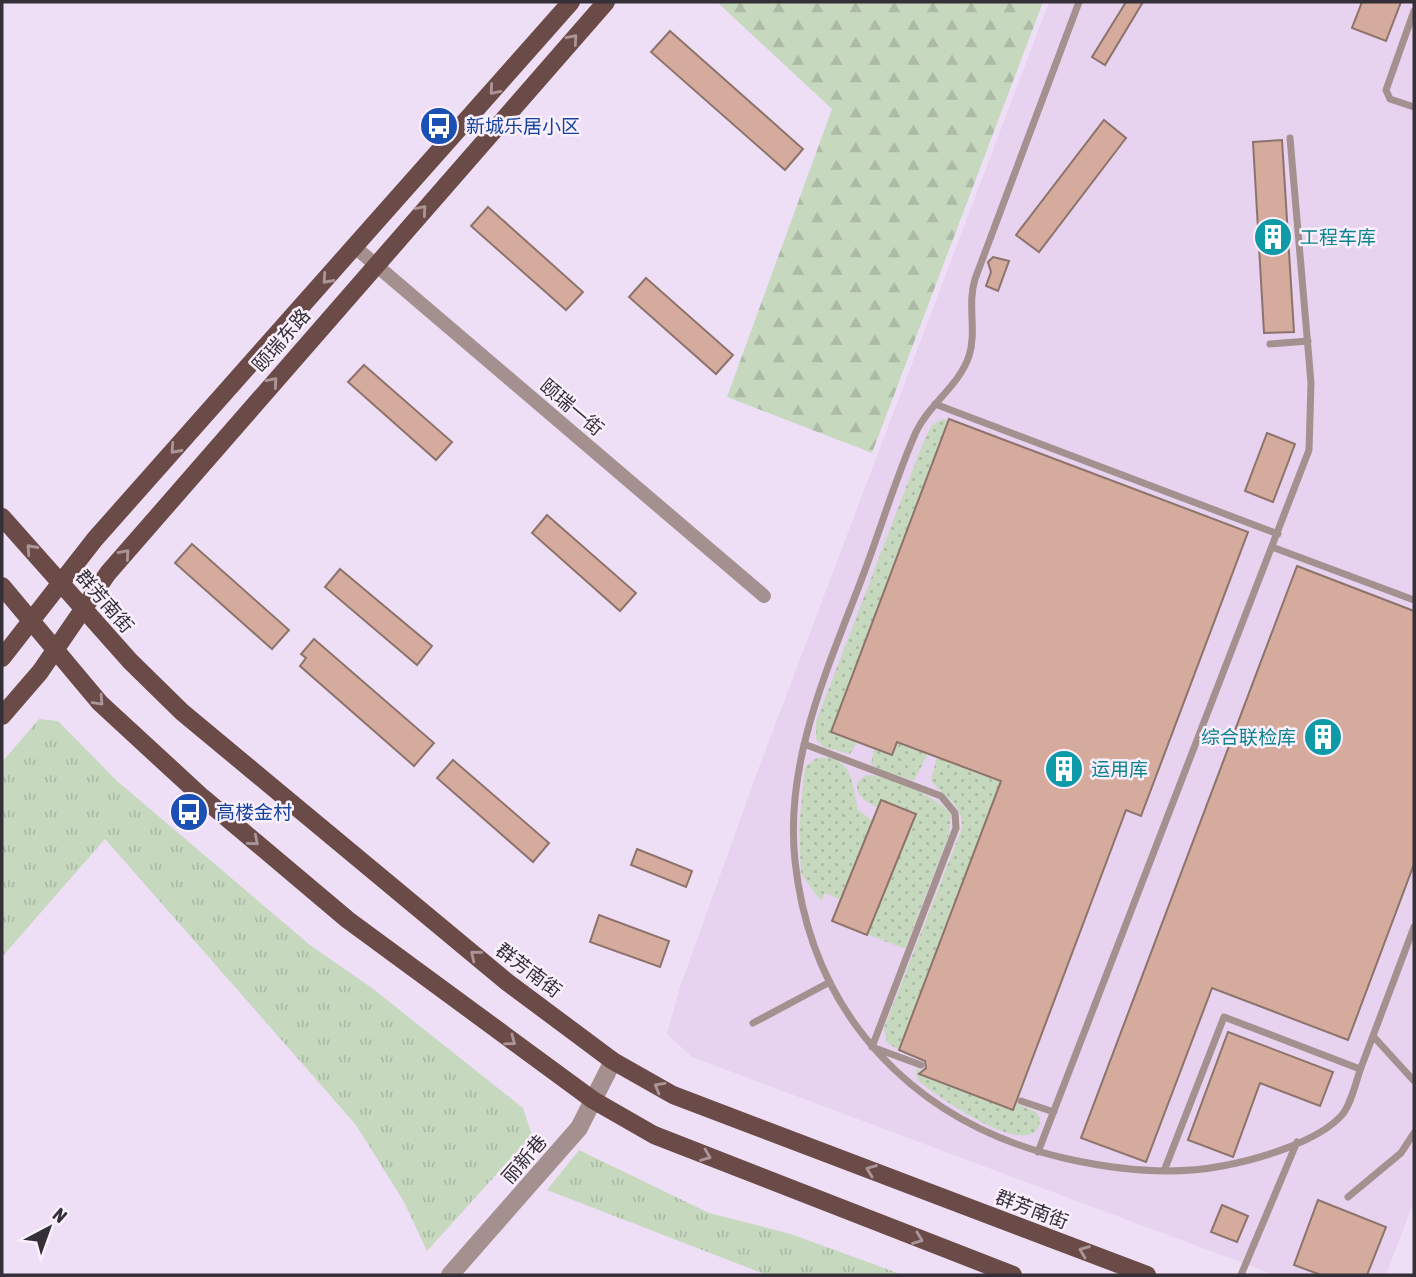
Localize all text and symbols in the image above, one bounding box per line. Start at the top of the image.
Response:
one-way arrow [565,34,577,47]
one-way arrow [490,82,502,95]
bus stop icon: 新城乐居小区 [418,105,460,147]
place label: 新城乐居小区 [466,115,580,137]
one-way arrow [414,205,426,218]
building icon: 工程车库 [1252,216,1294,258]
place label: 工程车库 [1300,226,1376,248]
one-way arrow [323,271,336,284]
street label: 颐瑞东路 [248,304,314,376]
street label: 颐瑞一街 [536,374,608,440]
one-way arrow [265,377,277,390]
one-way arrow [171,441,184,454]
one-way arrow [27,544,39,557]
one-way arrow [117,549,129,562]
street label: 群芳南街 [72,565,138,637]
one-way arrow [91,693,103,706]
building icon: 综合联检库 [1302,716,1344,758]
place label: 综合联检库 [1201,726,1296,748]
building icon: 运用库 [1043,748,1085,790]
place label: 运用库 [1091,758,1148,780]
bus stop icon: 高楼金村 [168,791,210,833]
place label: 高楼金村 [216,801,292,823]
one-way arrow [246,833,259,845]
street label: 群芳南街 [492,938,566,1002]
one-way arrow [470,951,483,963]
one-way arrow [503,1032,516,1045]
one-way arrow [654,1082,667,1095]
street label: 丽新巷 [497,1130,551,1188]
one-way arrow [698,1148,711,1162]
one-way arrow [865,1165,877,1179]
street label: 群芳南街 [993,1185,1071,1233]
north arrow [14,1193,84,1263]
text: N [49,1203,72,1227]
one-way arrow [911,1231,923,1245]
one-way arrow [1078,1245,1090,1259]

